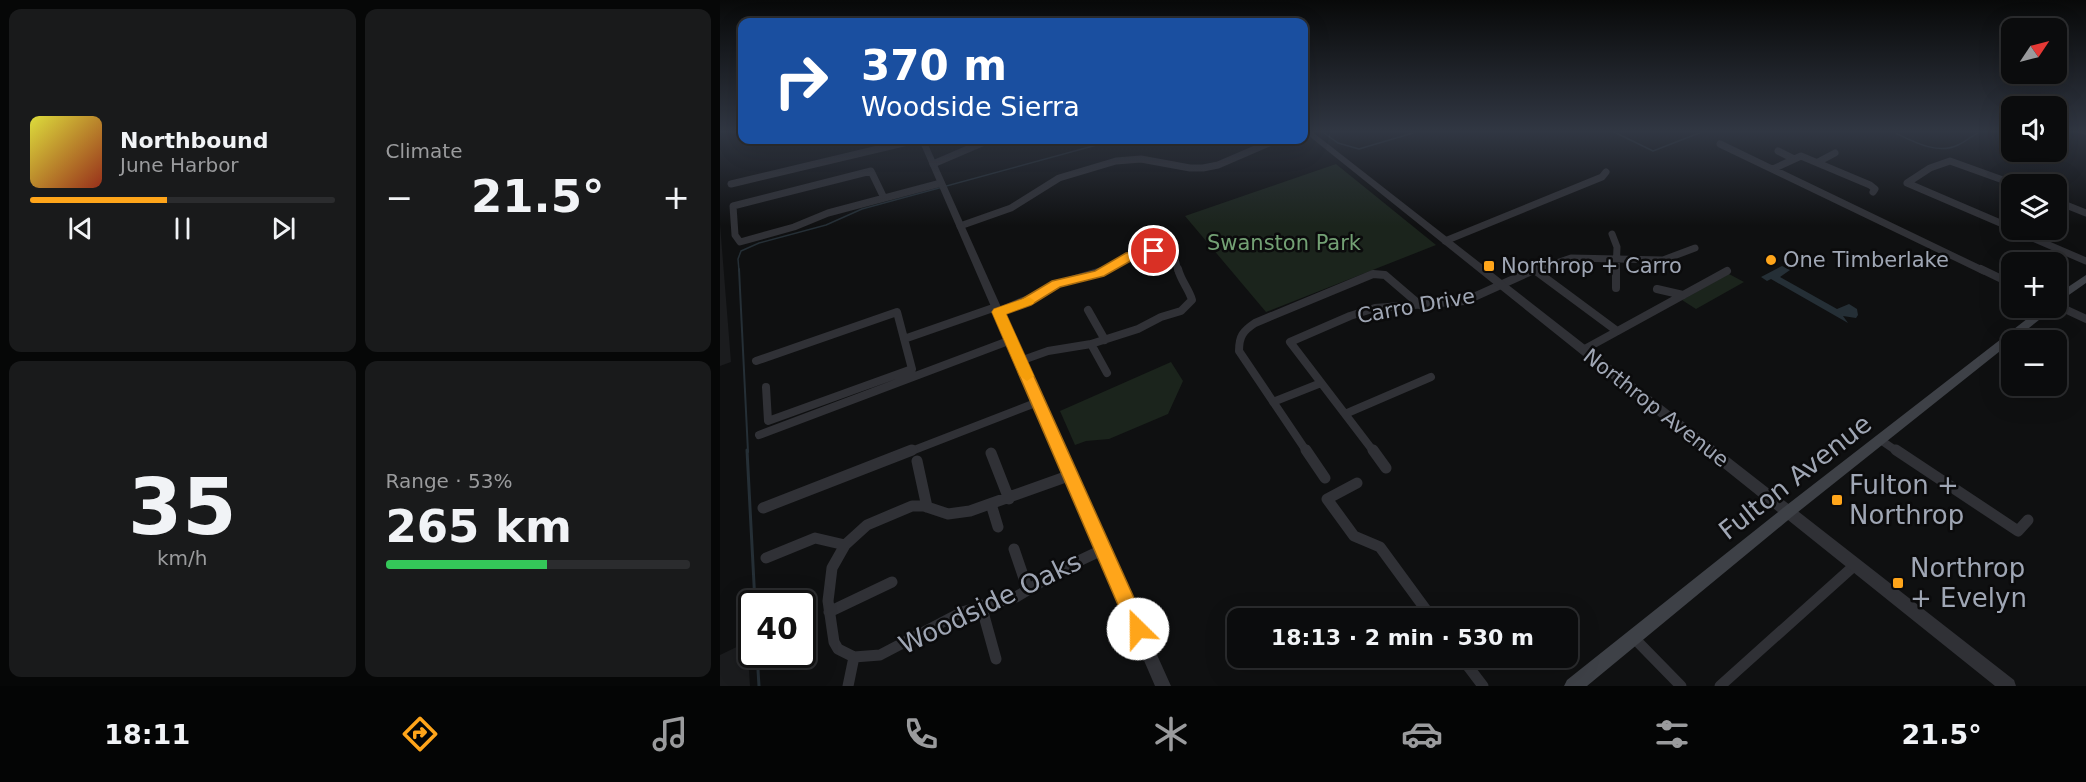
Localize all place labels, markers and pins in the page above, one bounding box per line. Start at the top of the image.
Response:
pin [1128,225,1179,276]
place label: One Timberlake [1783,248,1949,272]
marker: One Timberlake [1764,253,1778,267]
place label: Northrop + Carro [1501,254,1682,278]
marker: Northrop + Carro [1482,259,1496,273]
place label: Fulton + Northrop [1849,470,1964,530]
marker: Fulton + Northrop [1830,493,1844,507]
place label: Northrop + Evelyn [1910,553,2027,613]
marker: Northrop + Evelyn [1891,576,1905,590]

